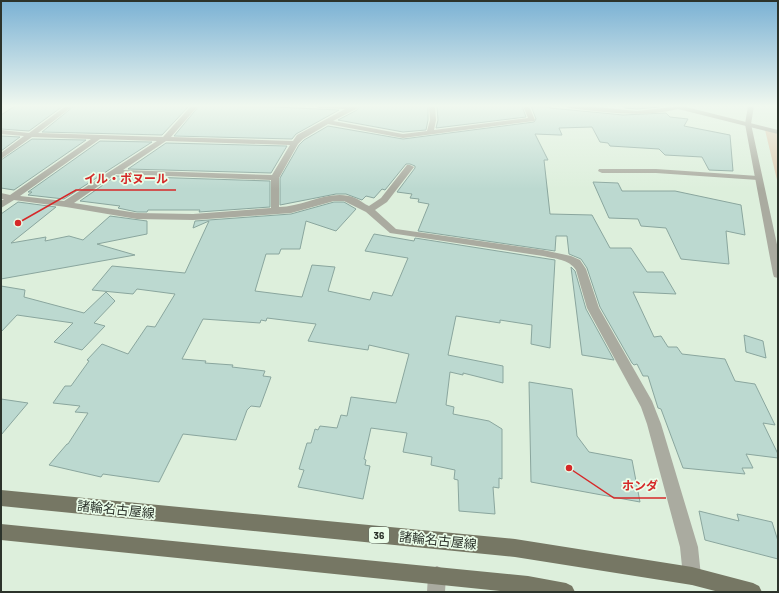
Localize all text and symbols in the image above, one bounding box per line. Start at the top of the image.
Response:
callout: イル・ボヌール [76,166,176,190]
text: イル・ボヌール [84,171,168,185]
callout: ホンダ [614,474,666,498]
text: ホンダ [622,478,658,492]
street label: 諸輪名古屋線 [76,497,156,521]
road number: 36 [369,527,389,543]
street label: 諸輪名古屋線 [398,528,478,552]

